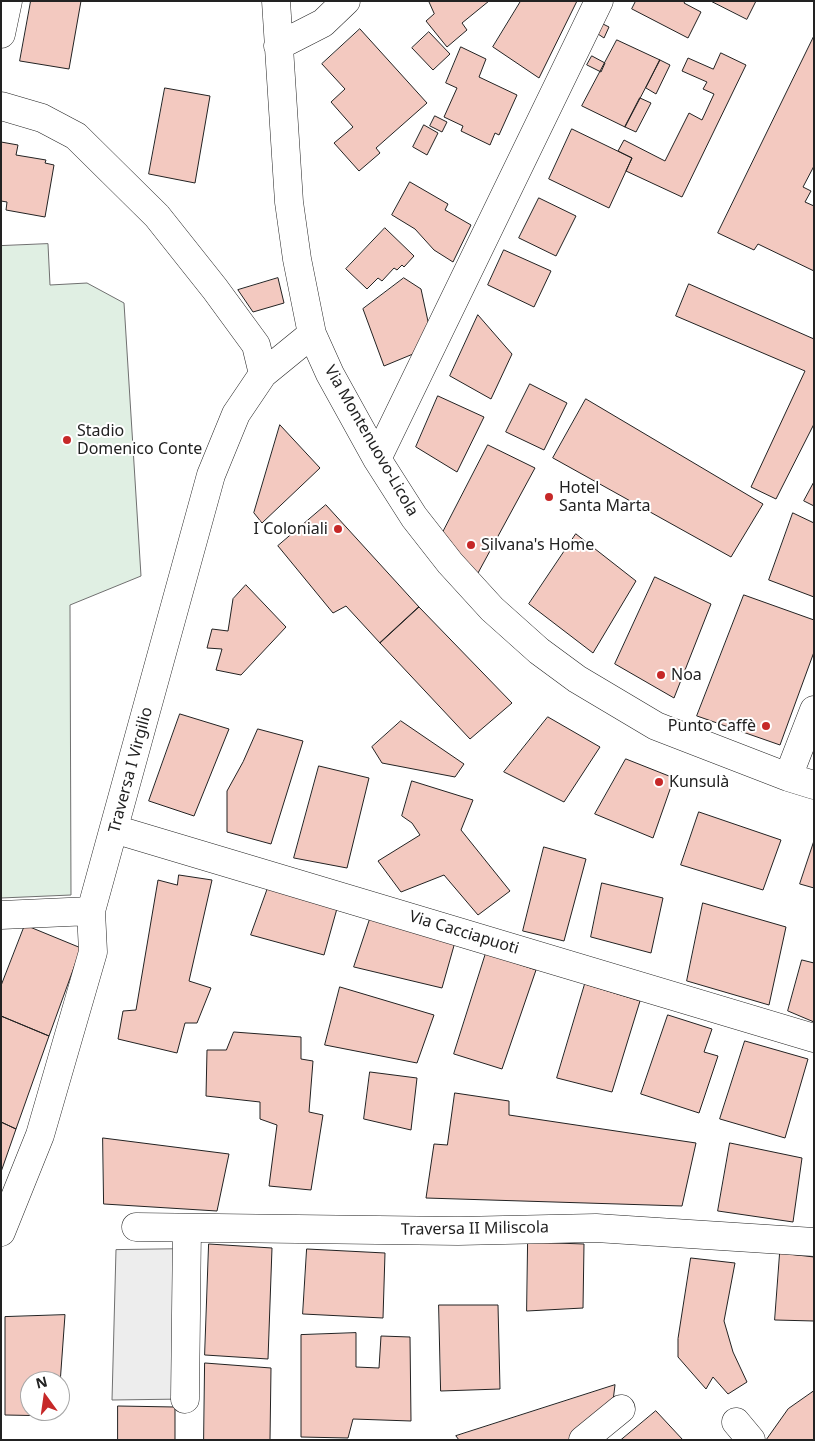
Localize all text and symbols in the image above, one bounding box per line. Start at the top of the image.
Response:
street label: Via Montenuovo-Licola [320,362,422,520]
place label: Stadio Domenico Conte [77,421,202,459]
marker: Stadio Domenico Conte [61,434,73,446]
place label: Hotel Santa Marta [559,478,650,516]
marker: Hotel Santa Marta [543,491,555,503]
place label: I Coloniali [254,519,328,539]
marker: I Coloniali [332,523,344,535]
place label: Silvana's Home [481,535,594,555]
marker: Silvana's Home [465,539,477,551]
place label: Noa [671,665,702,685]
marker: Noa [655,669,667,681]
street label: Traversa I Virgilio [105,705,157,835]
place label: Punto Caffè [668,716,756,736]
marker: Punto Caffè [760,720,772,732]
place label: Kunsulà [669,772,729,792]
marker: Kunsulà [653,776,665,788]
street label: Via Cacciapuoti [407,907,521,959]
street label: Traversa II Miliscola [401,1218,549,1240]
north arrow [20,1371,70,1421]
text: N [34,1371,49,1393]

